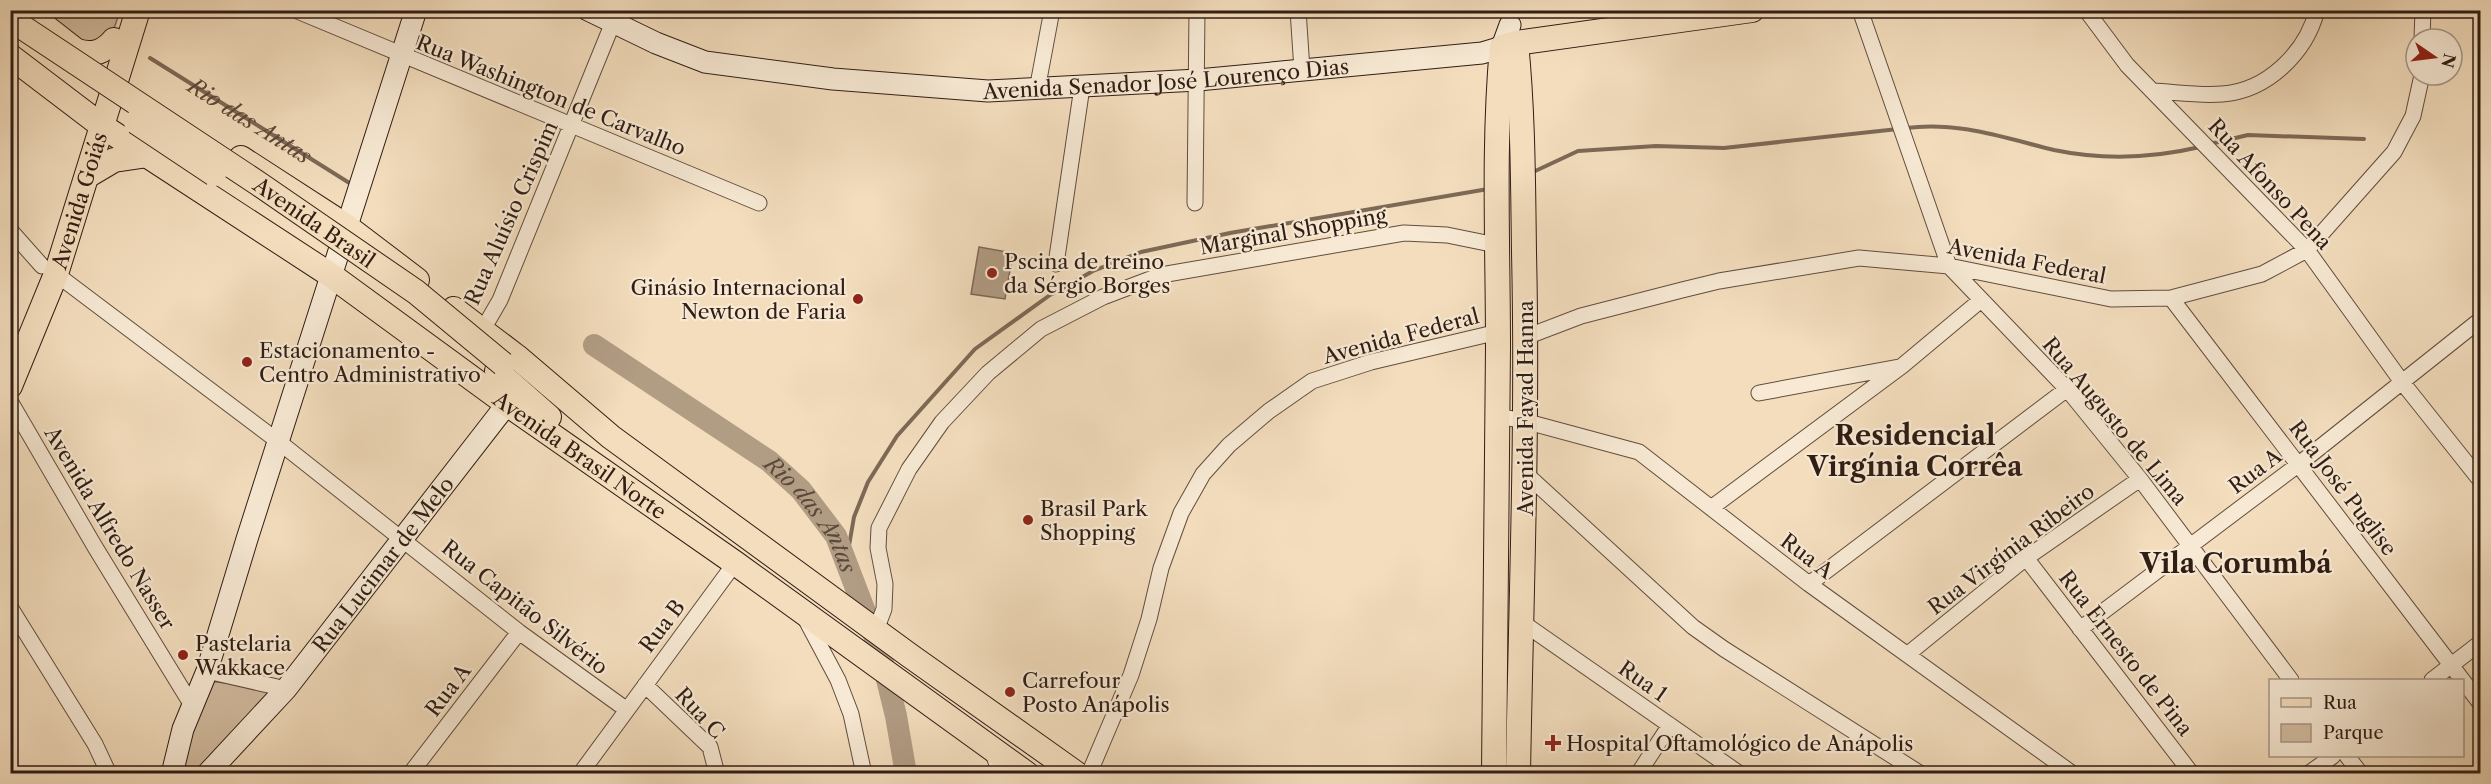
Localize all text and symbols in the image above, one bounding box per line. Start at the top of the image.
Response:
north arrow [2404,27,2464,87]
street label: Rua Washington de Carvalho [413,29,689,161]
text: N [2437,51,2460,70]
street label: Avenida Senador José Lourenço Dias [981,53,1350,104]
water label: Rio das Antas [182,71,317,170]
street label: Rua Afonso Pena [2203,113,2338,255]
street label: Rua Aluísio Crispim [459,117,563,309]
street label: Avenida Goiás [46,129,112,273]
street label: Avenida Brasil [248,171,380,273]
street label: Marginal Shopping [1198,202,1389,260]
street label: Avenida Federal [1945,233,2108,289]
place label: Pscina de treino da Sérgio Borges [1004,249,1170,298]
marker: Pscina de treino da Sérgio Borges [985,266,999,280]
place label: Ginásio Internacional Newton de Faria [630,275,847,324]
marker: Ginásio Internacional Newton de Faria [851,292,865,306]
street label: Avenida Fayad Hanna [1513,299,1538,517]
street label: Avenida Federal [1319,303,1482,369]
street label: Rua Augusto de Lima [2037,332,2193,511]
place label: Estacionamento - Centro Administrativo [259,338,481,387]
marker: Estacionamento - Centro Administrativo [240,355,254,369]
street label: Avenida Brasil Norte [488,385,671,524]
street label: Rua José Puglise [2284,416,2402,560]
district label: Residencial Virgínia Corrêa [1806,419,2023,483]
street label: Avenida Alfredo Nasser [39,421,181,634]
street label: Rua A [2224,443,2287,499]
water label: Rio das Antas [758,449,862,577]
street label: Rua Lucimar de Melo [307,471,459,657]
street label: Rua Virgínia Ribeiro [1923,478,2099,620]
place label: Brasil Park Shopping [1040,496,1148,545]
marker: Brasil Park Shopping [1021,513,1035,527]
street label: Rua A [1776,528,1839,584]
street label: Rua Capitão Silvério [437,534,613,680]
district label: Vila Corumbá [2139,547,2332,580]
street label: Rua Ernesto de Pina [2054,566,2199,741]
street label: Rua B [634,595,690,657]
place label: Pastelaria Wakkace [194,631,292,680]
marker: Pastelaria Wakkace [176,648,190,662]
street label: Rua 1 [1614,655,1672,707]
street label: Rua A [420,658,476,721]
place label: Carrefour Posto Anápolis [1022,668,1170,717]
legend [2269,679,2464,757]
street label: Rua C [670,682,730,744]
marker: Carrefour Posto Anápolis [1003,685,1017,699]
text: Rua [2323,692,2357,714]
text: Parque [2323,722,2384,744]
place label: Hospital Oftamológico de Anápolis [1566,731,1913,756]
marker: Hospital Oftamológico de Anápolis [1544,734,1562,752]

